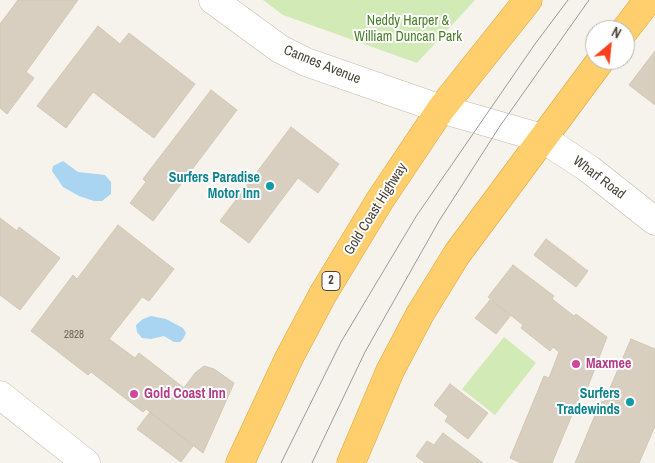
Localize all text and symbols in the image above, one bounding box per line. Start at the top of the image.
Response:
park label: Neddy Harper & William Duncan Park [354,13,462,46]
north arrow [585,20,635,70]
text: N [609,23,624,43]
street label: Cannes Avenue [281,42,363,88]
street label: Wharf Road [569,153,629,203]
street label: Gold Coast Highway [341,160,411,258]
place label: Surfers Paradise Motor Inn [169,170,260,202]
marker: Surfers Paradise Motor Inn [264,180,276,192]
road number: 2 [322,272,340,290]
house number: 2828 [64,328,84,342]
place label: Maxmee [586,356,631,372]
marker: Maxmee [570,358,582,370]
place label: Gold Coast Inn [144,386,226,402]
place label: Surfers Tradewinds [557,386,620,418]
marker: Gold Coast Inn [128,388,140,400]
marker: Surfers Tradewinds [624,396,636,408]

